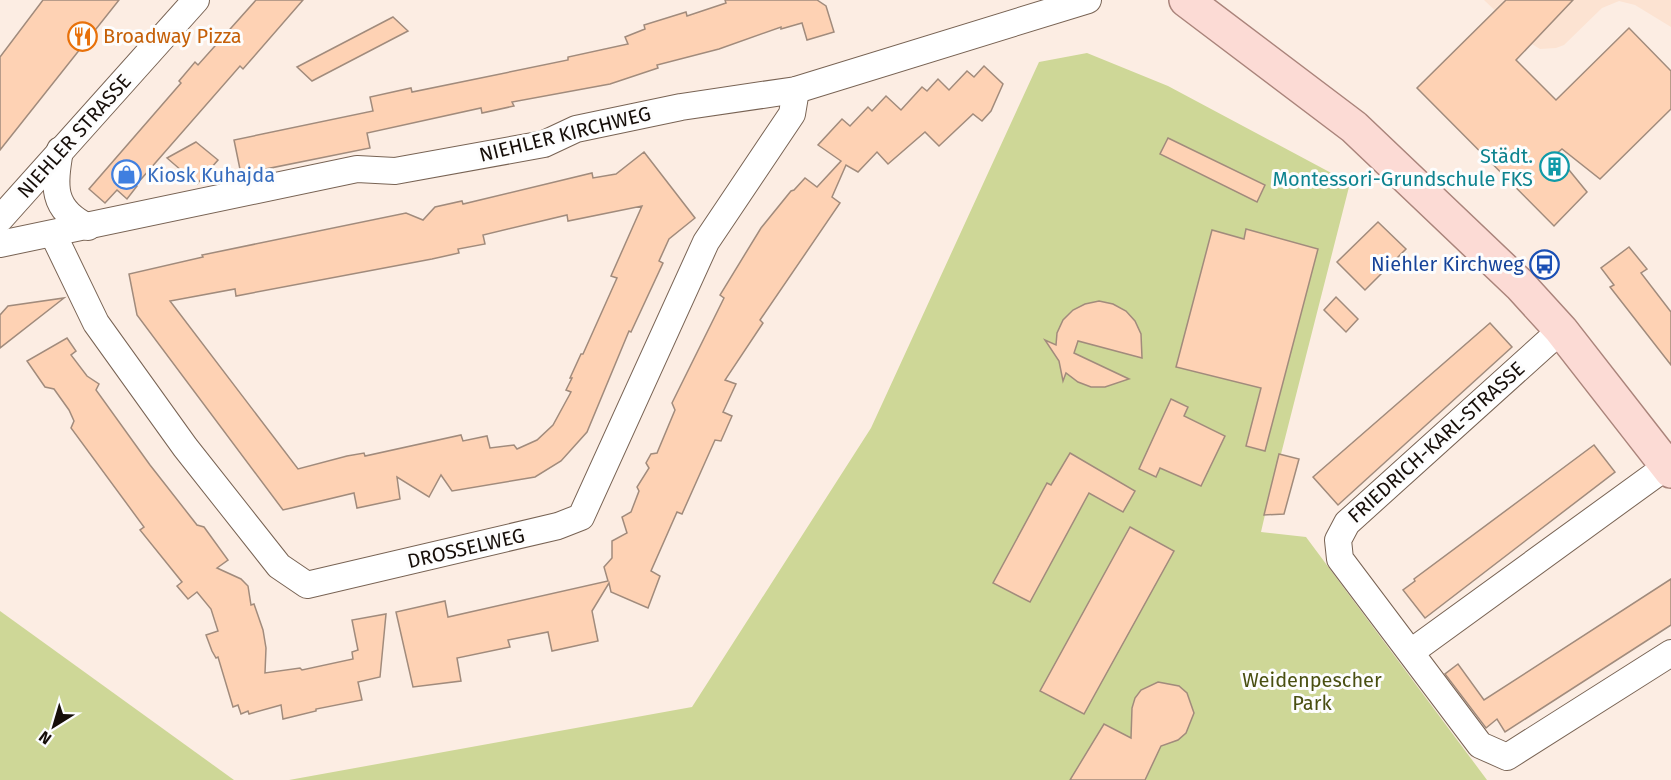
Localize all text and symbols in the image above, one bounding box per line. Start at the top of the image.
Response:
restaurant icon: Broadway Pizza [66,20,98,52]
place label: Broadway Pizza [103,24,242,48]
street label: NIEHLER STRASSE [12,69,136,203]
street label: NIEHLER KIRCHWEG [477,101,653,167]
place label: Städt. Montessori-Grundschule FKS [1272,144,1533,191]
building icon: Städt. Montessori-Grundschule FKS [1538,151,1570,183]
shop icon: Kiosk Kuhajda [110,159,142,191]
place label: Kiosk Kuhajda [147,163,275,187]
bus stop icon: Niehler Kirchweg [1529,248,1561,280]
place label: Niehler Kirchweg [1371,252,1525,276]
street label: FRIEDRICH-KARL-STRASSE [1343,356,1529,528]
street label: DROSSELWEG [405,523,527,573]
park label: Weidenpescher Park [1242,668,1382,715]
north arrow [24,696,84,756]
text: N [35,727,55,748]

